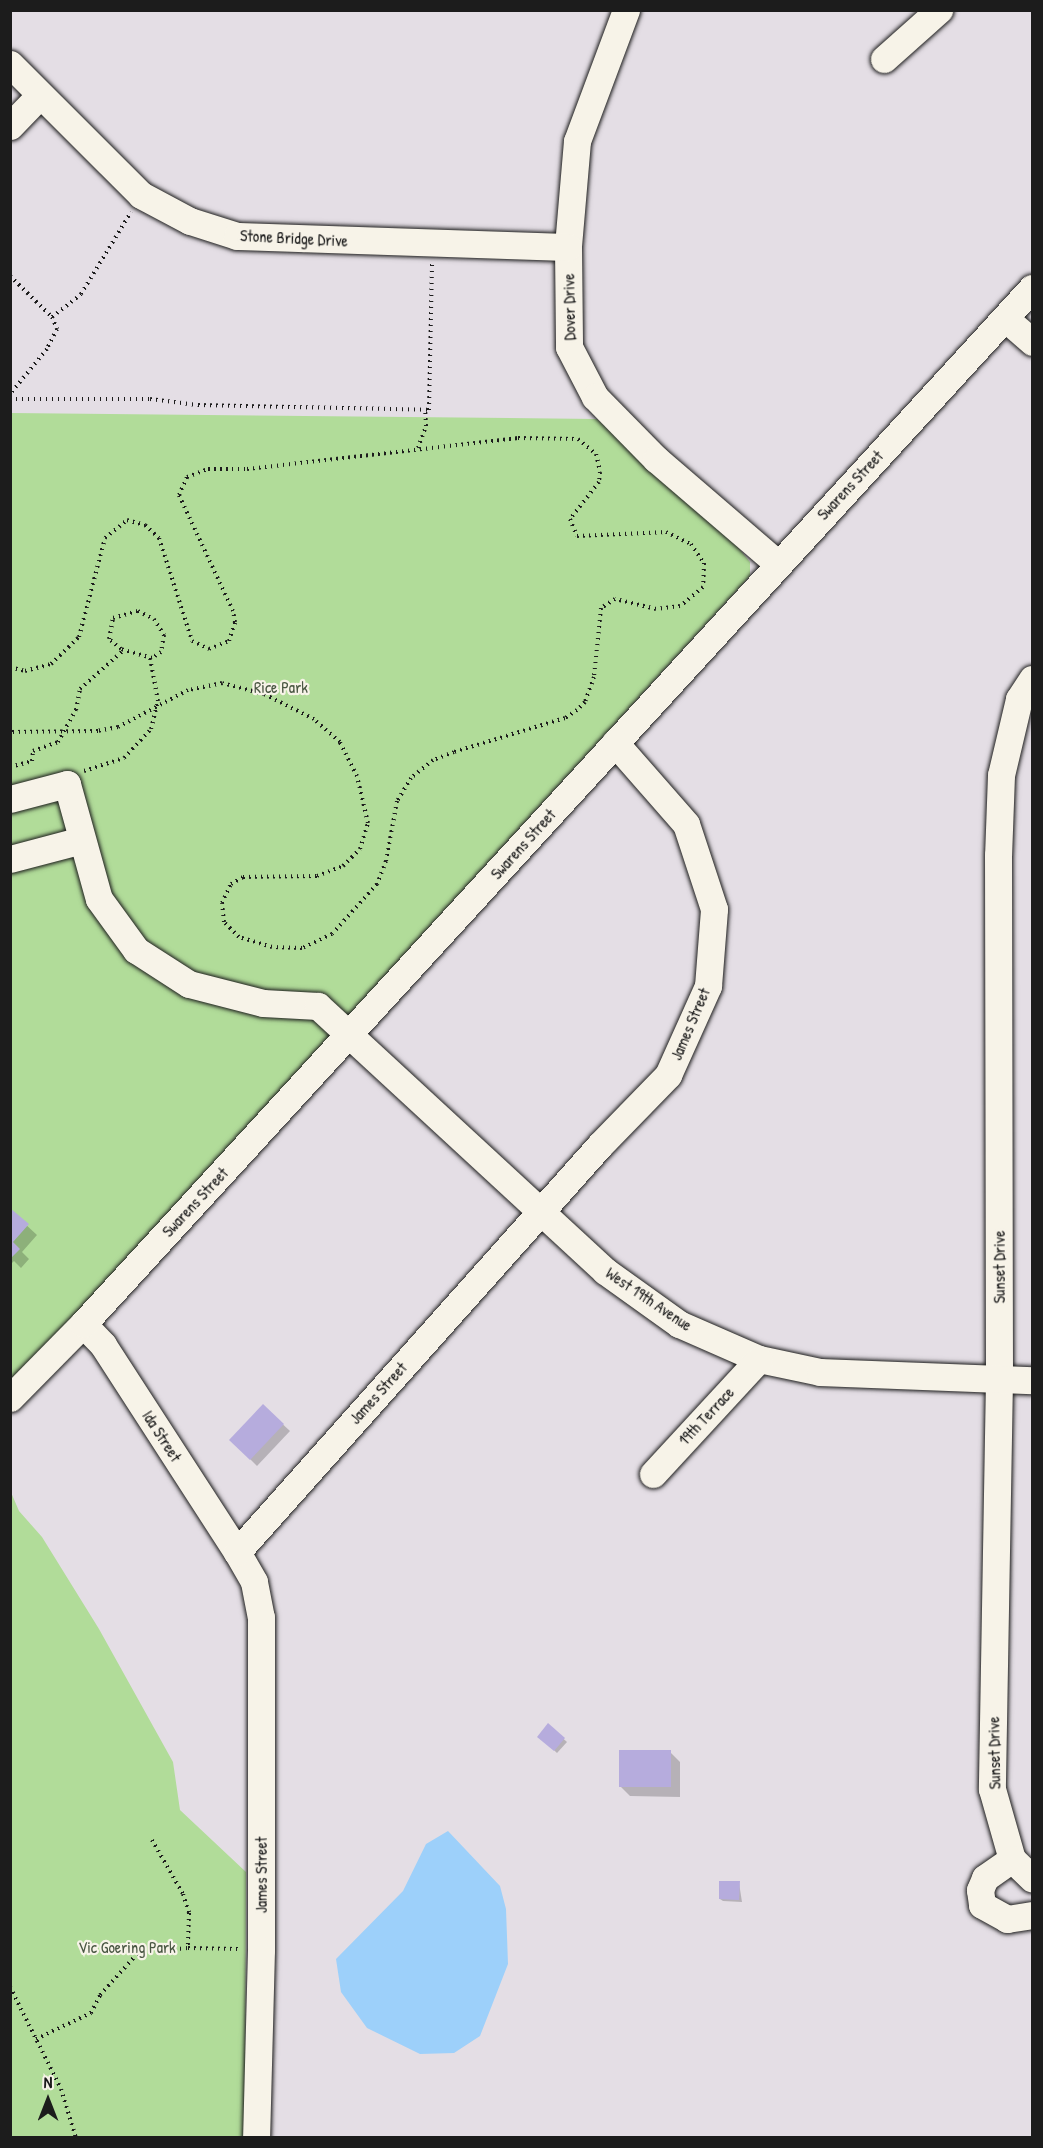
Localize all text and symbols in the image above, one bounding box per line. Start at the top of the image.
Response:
street label: Stone Bridge Drive [240,226,348,250]
street label: Dover Drive [559,273,579,341]
street label: Swarens Street [813,446,887,524]
park label: Rice Park [254,677,308,697]
street label: Swarens Street [486,805,560,883]
street label: James Street [666,985,714,1063]
street label: Swarens Street [158,1163,232,1241]
street label: Sunset Drive [989,1231,1009,1303]
street label: West 19th Avenue [602,1263,696,1335]
street label: James Street [345,1358,411,1428]
street label: 19th Terrace [674,1383,738,1449]
street label: Ida Street [138,1407,186,1465]
street label: Sunset Drive [984,1716,1004,1790]
street label: James Street [251,1837,271,1913]
park label: Vic Goering Park [78,1937,176,1957]
north arrow [18,2070,78,2130]
text: N [44,2071,52,2093]

